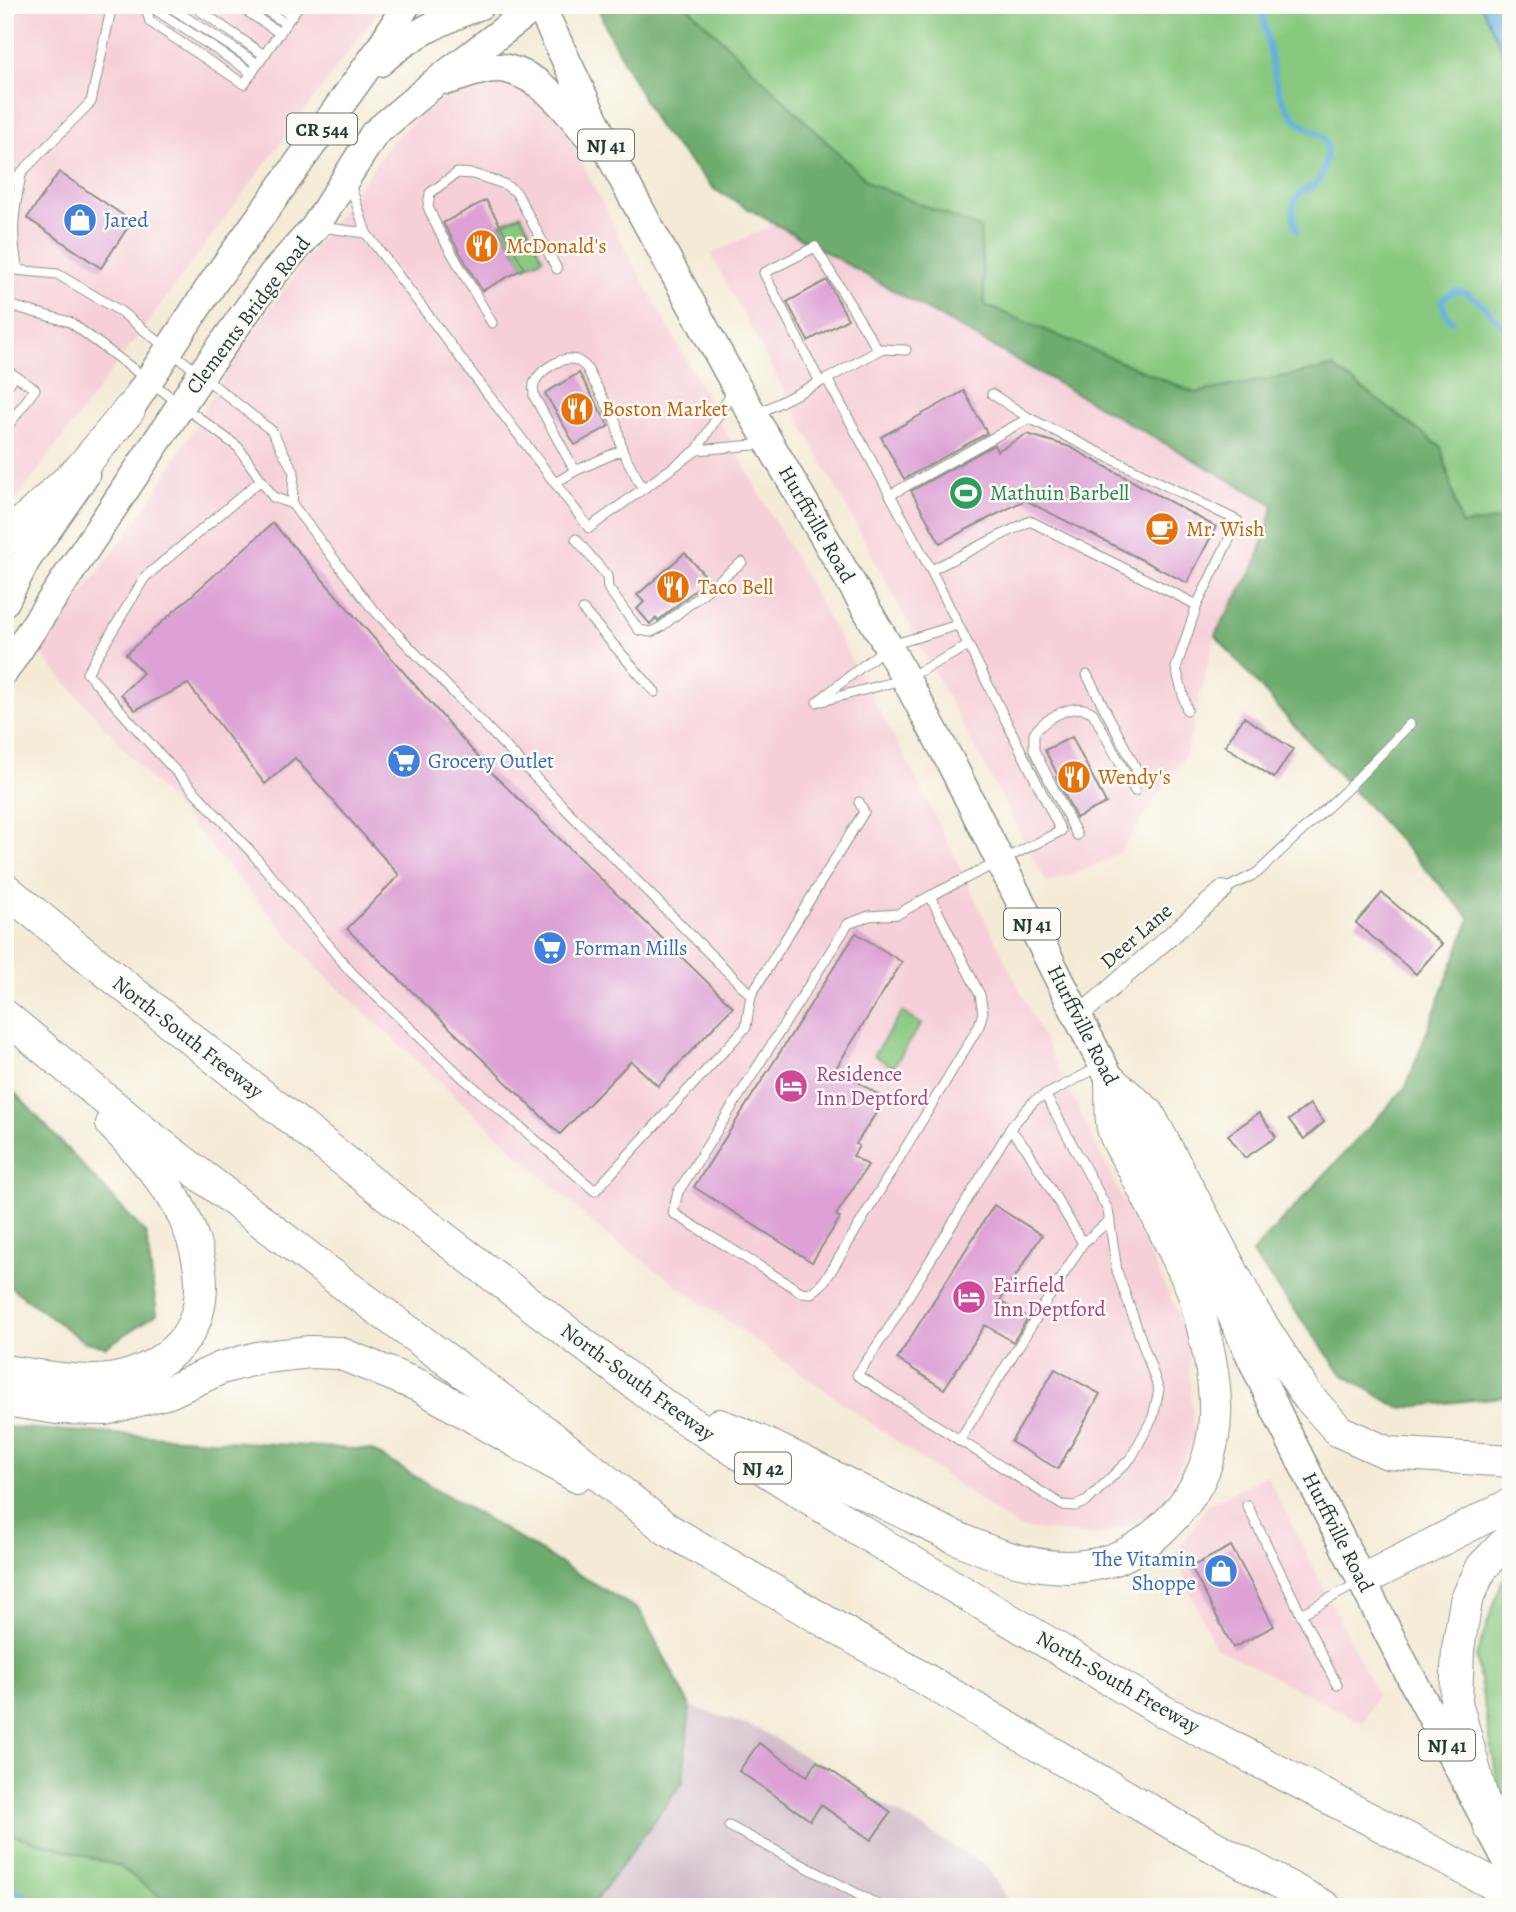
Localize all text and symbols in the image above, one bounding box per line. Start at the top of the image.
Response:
road number: CR 544 [287,113,357,144]
road number: NJ 41 [578,130,634,160]
shop icon: Jared [61,201,99,239]
place label: Jared [104,206,149,234]
restaurant icon: McDonald's [463,227,501,265]
street label: Clements Bridge Road [179,230,317,400]
place label: McDonald's [506,232,607,260]
restaurant icon: Boston Market [558,390,596,428]
place label: Boston Market [602,395,728,423]
street label: Hurffville Road [772,460,862,588]
sports icon: Mathuin Barbell [947,474,985,512]
place label: Mathuin Barbell [990,479,1129,507]
cafe icon: Mr. Wish [1143,510,1181,548]
place label: Mr. Wish [1186,515,1264,543]
restaurant icon: Taco Bell [654,568,692,606]
place label: Taco Bell [698,573,773,601]
supermarket icon: Grocery Outlet [385,742,423,780]
place label: Grocery Outlet [428,747,554,775]
restaurant icon: Wendy's [1055,758,1093,796]
place label: Wendy's [1097,763,1171,791]
street label: Deer Lane [1094,897,1178,975]
road number: NJ 41 [1004,908,1060,940]
supermarket icon: Forman Mills [531,929,569,967]
place label: Forman Mills [574,934,687,962]
street label: Hurffville Road [1041,960,1126,1090]
street label: North-South Freeway [107,969,270,1105]
place label: Residence Inn Deptford [816,1060,930,1112]
hotel icon: Residence Inn Deptford [772,1067,810,1105]
place label: Fairfield Inn Deptford [993,1271,1107,1323]
hotel icon: Fairfield Inn Deptford [950,1278,988,1316]
street label: North-South Freeway [555,1316,721,1448]
road number: NJ 42 [735,1452,791,1484]
street label: Hurffville Road [1296,1467,1381,1597]
place label: The Vitamin Shoppe [1092,1545,1196,1597]
shop icon: The Vitamin Shoppe [1202,1552,1240,1590]
street label: North-South Freeway [1031,1624,1205,1741]
road number: NJ 41 [1419,1730,1475,1760]

